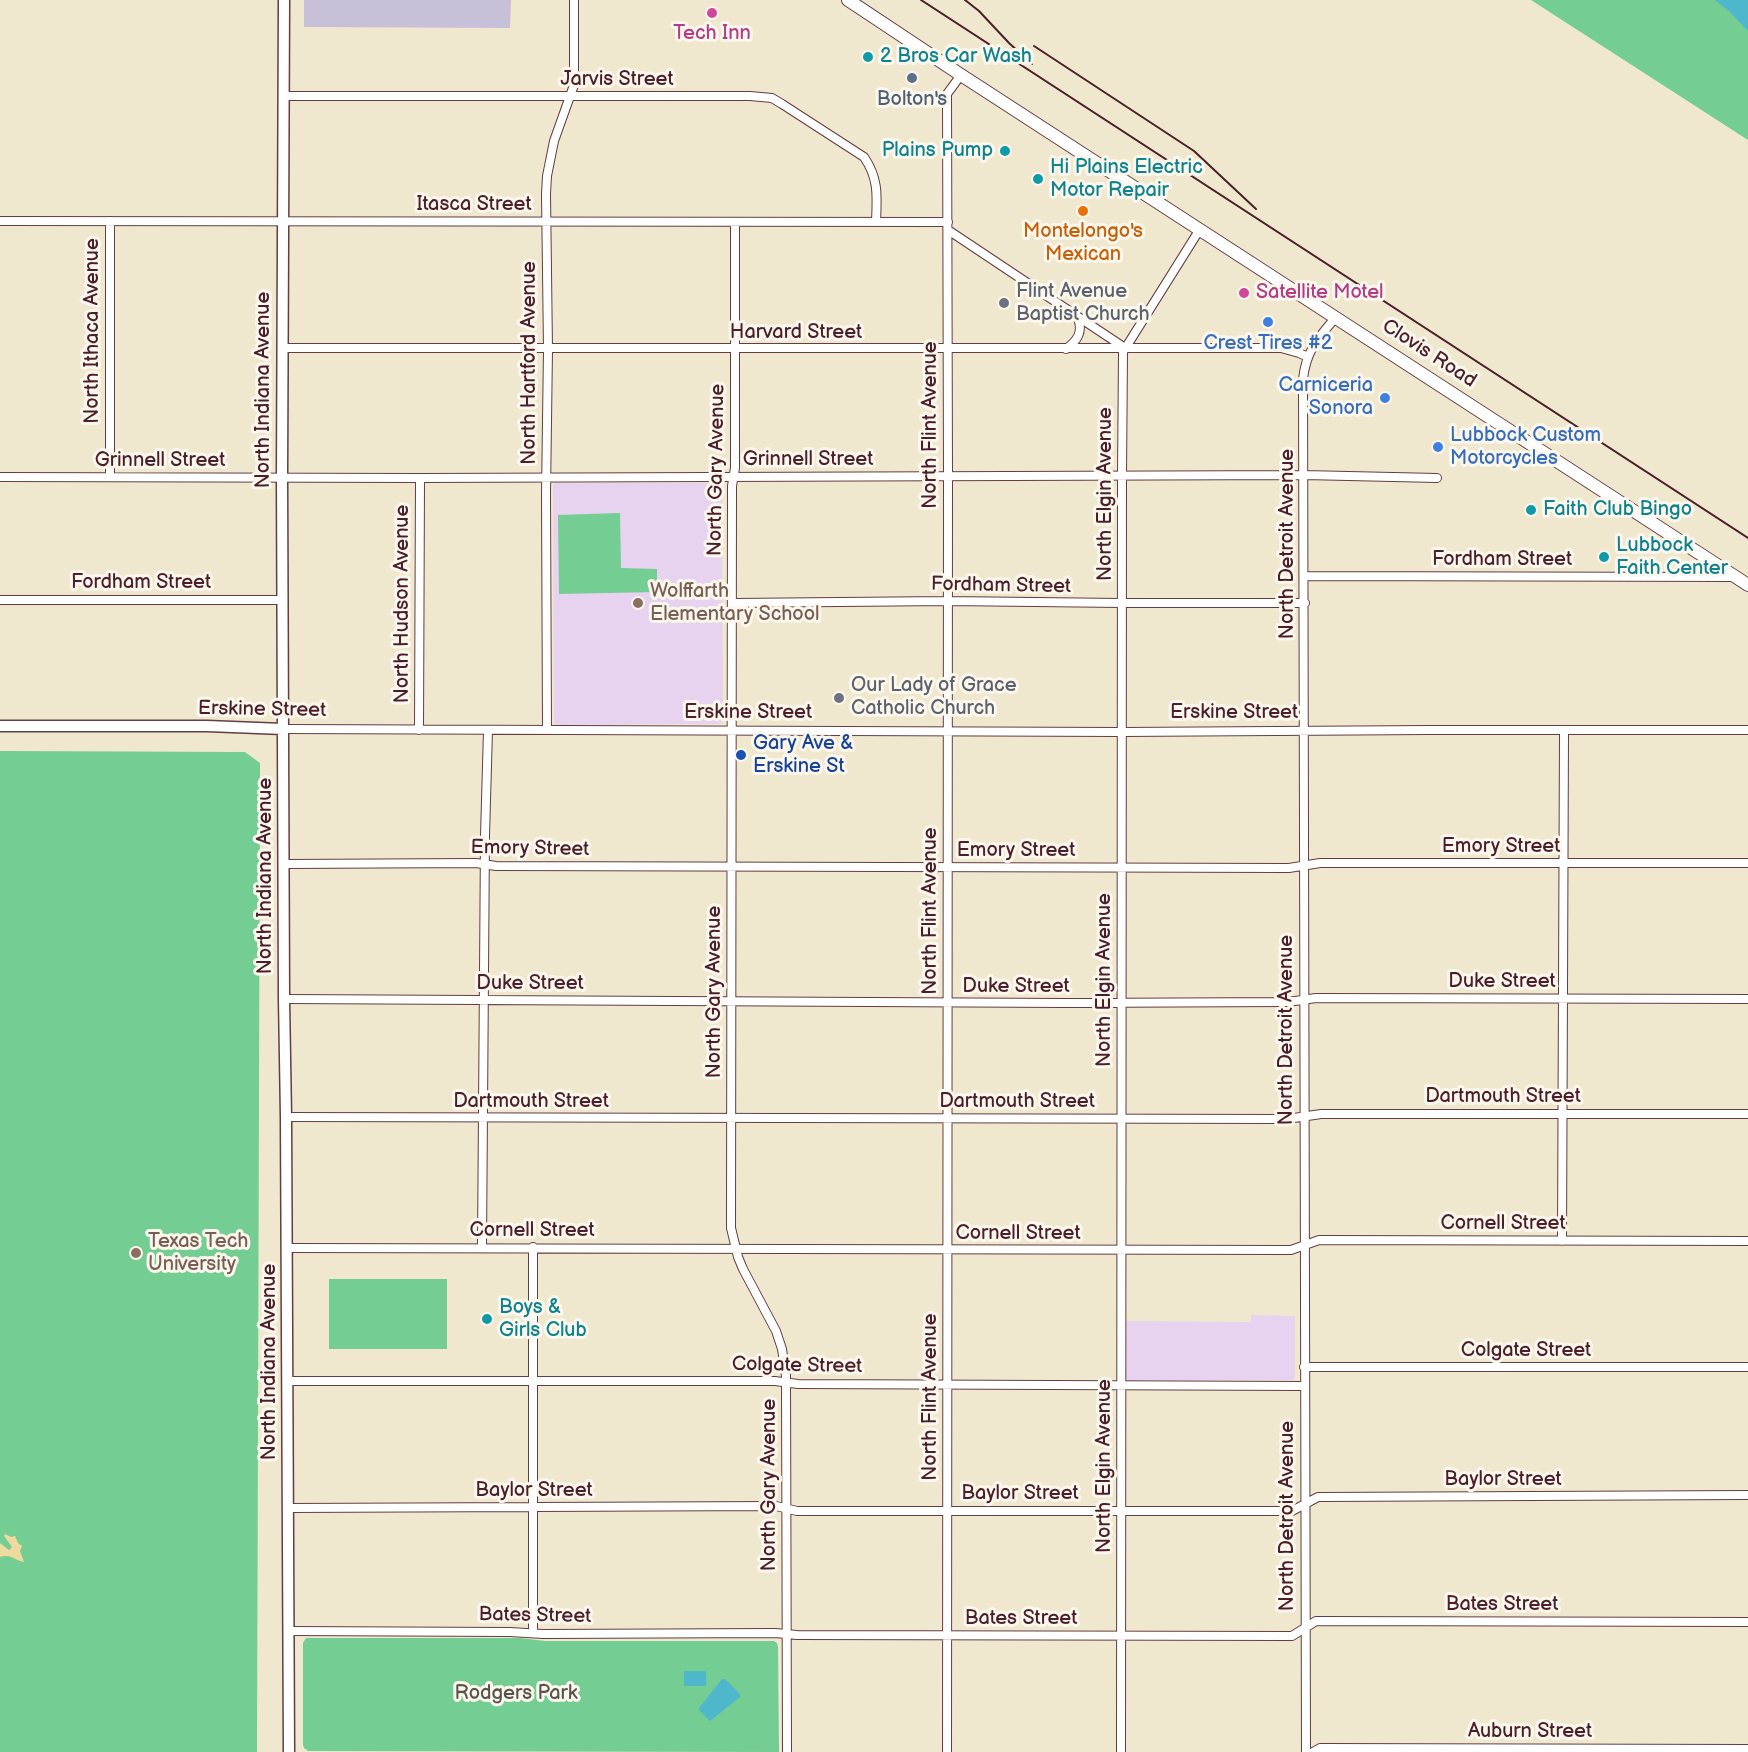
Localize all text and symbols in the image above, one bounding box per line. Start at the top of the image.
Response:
marker: Tech Inn [705,6,719,20]
place label: Tech Inn [673,22,751,46]
place label: 2 Bros Car Wash [880,45,1032,69]
marker: 2 Bros Car Wash [861,50,875,64]
street label: Jarvis Street [560,68,674,92]
marker: Bolton's [905,71,919,85]
place label: Bolton's [877,88,947,112]
place label: Plains Pump [882,139,993,163]
marker: Plains Pump [998,144,1012,158]
place label: Hi Plains Electric Motor Repair [1050,156,1203,203]
marker: Hi Plains Electric Motor Repair [1031,172,1045,186]
street label: Itasca Street [416,193,532,217]
marker: Montelongo's Mexican [1076,204,1090,218]
place label: Montelongo's Mexican [1023,220,1143,267]
street label: North Ithaca Avenue [81,238,105,424]
street label: North Hartford Avenue [518,261,542,465]
place label: Flint Avenue Baptist Church [1016,280,1149,327]
place label: Satellite Motel [1256,281,1383,305]
marker: Satellite Motel [1237,286,1251,300]
street label: North Indiana Avenue [252,292,276,488]
marker: Flint Avenue Baptist Church [997,296,1011,310]
marker: Crest Tires #2 [1261,315,1275,329]
street label: Clovis Road [1377,315,1481,393]
street label: Harvard Street [730,321,862,345]
place label: Crest Tires #2 [1204,332,1332,356]
street label: North Flint Avenue [919,341,943,509]
place label: Carniceria Sonora [1279,374,1373,421]
street label: North Gary Avenue [703,384,731,556]
marker: Carniceria Sonora [1378,391,1392,405]
street label: North Elgin Avenue [1094,407,1118,581]
place label: Lubbock Custom Motorcycles [1450,424,1601,471]
marker: Lubbock Custom Motorcycles [1431,440,1445,454]
street label: Grinnell Street [743,448,873,472]
street label: Grinnell Street [95,449,225,473]
street label: North Detroit Avenue [1276,449,1300,639]
place label: Faith Club Bingo [1543,498,1692,522]
marker: Faith Club Bingo [1524,503,1538,517]
street label: North Hudson Avenue [391,505,415,703]
place label: Lubbock Faith Center [1616,534,1728,581]
street label: Fordham Street [1432,548,1572,572]
marker: Lubbock Faith Center [1597,550,1611,564]
street label: Fordham Street [71,571,211,595]
street label: Fordham Street [931,573,1071,599]
place label: Wolffarth Elementary School [650,580,820,627]
marker: Wolffarth Elementary School [631,596,645,610]
place label: Our Lady of Grace Catholic Church [851,674,1017,721]
marker: Our Lady of Grace Catholic Church [832,691,846,705]
street label: Erskine Street [198,697,326,723]
street label: Erskine Street [684,701,812,725]
street label: Erskine Street [1170,701,1298,725]
place label: Gary Ave & Erskine St [753,732,854,779]
marker: Gary Ave & Erskine St [734,748,748,762]
street label: North Indiana Avenue [254,778,278,974]
street label: North Flint Avenue [919,827,943,995]
street label: Emory Street [1442,835,1560,859]
street label: Emory Street [470,836,590,862]
street label: Emory Street [957,839,1075,863]
street label: North Elgin Avenue [1093,893,1117,1067]
street label: North Gary Avenue [703,906,727,1078]
street label: North Detroit Avenue [1275,935,1299,1125]
street label: Duke Street [1448,970,1556,994]
street label: Duke Street [476,972,584,996]
street label: Duke Street [962,975,1070,999]
street label: Dartmouth Street [1425,1085,1581,1109]
street label: Dartmouth Street [453,1090,609,1114]
street label: Dartmouth Street [939,1090,1095,1114]
street label: Cornell Street [1440,1212,1566,1236]
street label: Cornell Street [469,1219,595,1243]
street label: Cornell Street [955,1222,1081,1246]
place label: Texas Tech University [148,1230,248,1277]
marker: Texas Tech University [129,1246,143,1260]
street label: North Indiana Avenue [258,1264,282,1460]
place label: Boys & Girls Club [499,1296,587,1343]
marker: Boys & Girls Club [480,1312,494,1326]
street label: North Flint Avenue [919,1313,943,1481]
street label: Colgate Street [1461,1339,1591,1363]
street label: Colgate Street [732,1353,862,1379]
street label: North Elgin Avenue [1093,1379,1117,1553]
street label: North Gary Avenue [758,1399,782,1571]
street label: North Detroit Avenue [1276,1421,1300,1611]
street label: Baylor Street [1444,1468,1562,1492]
street label: Baylor Street [475,1479,593,1503]
street label: Baylor Street [961,1482,1079,1506]
street label: Bates Street [1446,1593,1558,1617]
street label: Bates Street [478,1603,592,1629]
street label: Bates Street [965,1607,1077,1631]
park label: Rodgers Park [454,1682,578,1706]
street label: Auburn Street [1468,1720,1592,1744]

